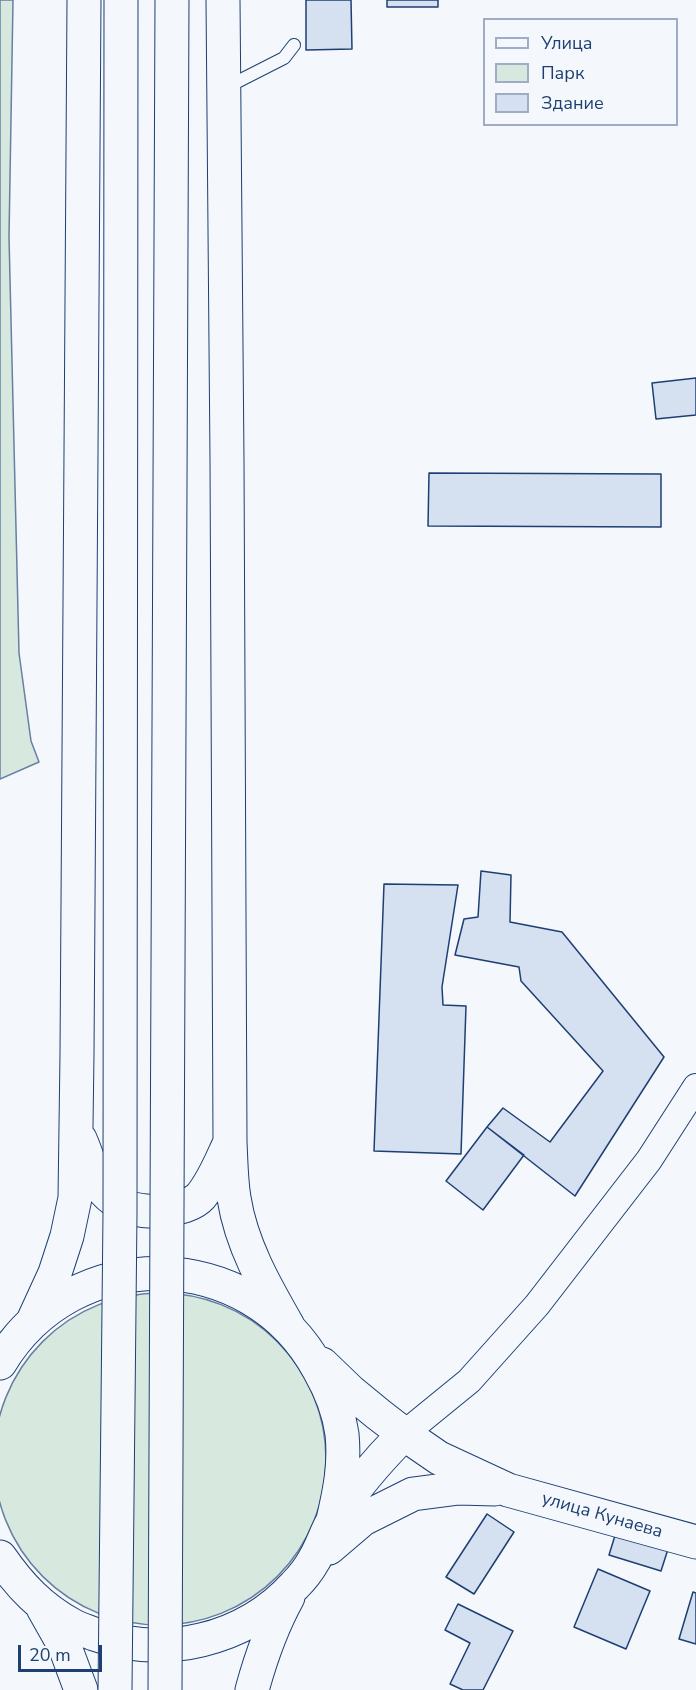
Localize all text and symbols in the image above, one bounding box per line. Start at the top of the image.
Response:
legend [483,18,678,126]
text: Улица [541,31,592,55]
text: Парк [541,61,584,85]
text: Здание [541,91,604,115]
street label: улица Кунаева [539,1488,665,1544]
scale bar [21,1633,105,1671]
text: 20 m [29,1643,71,1667]

